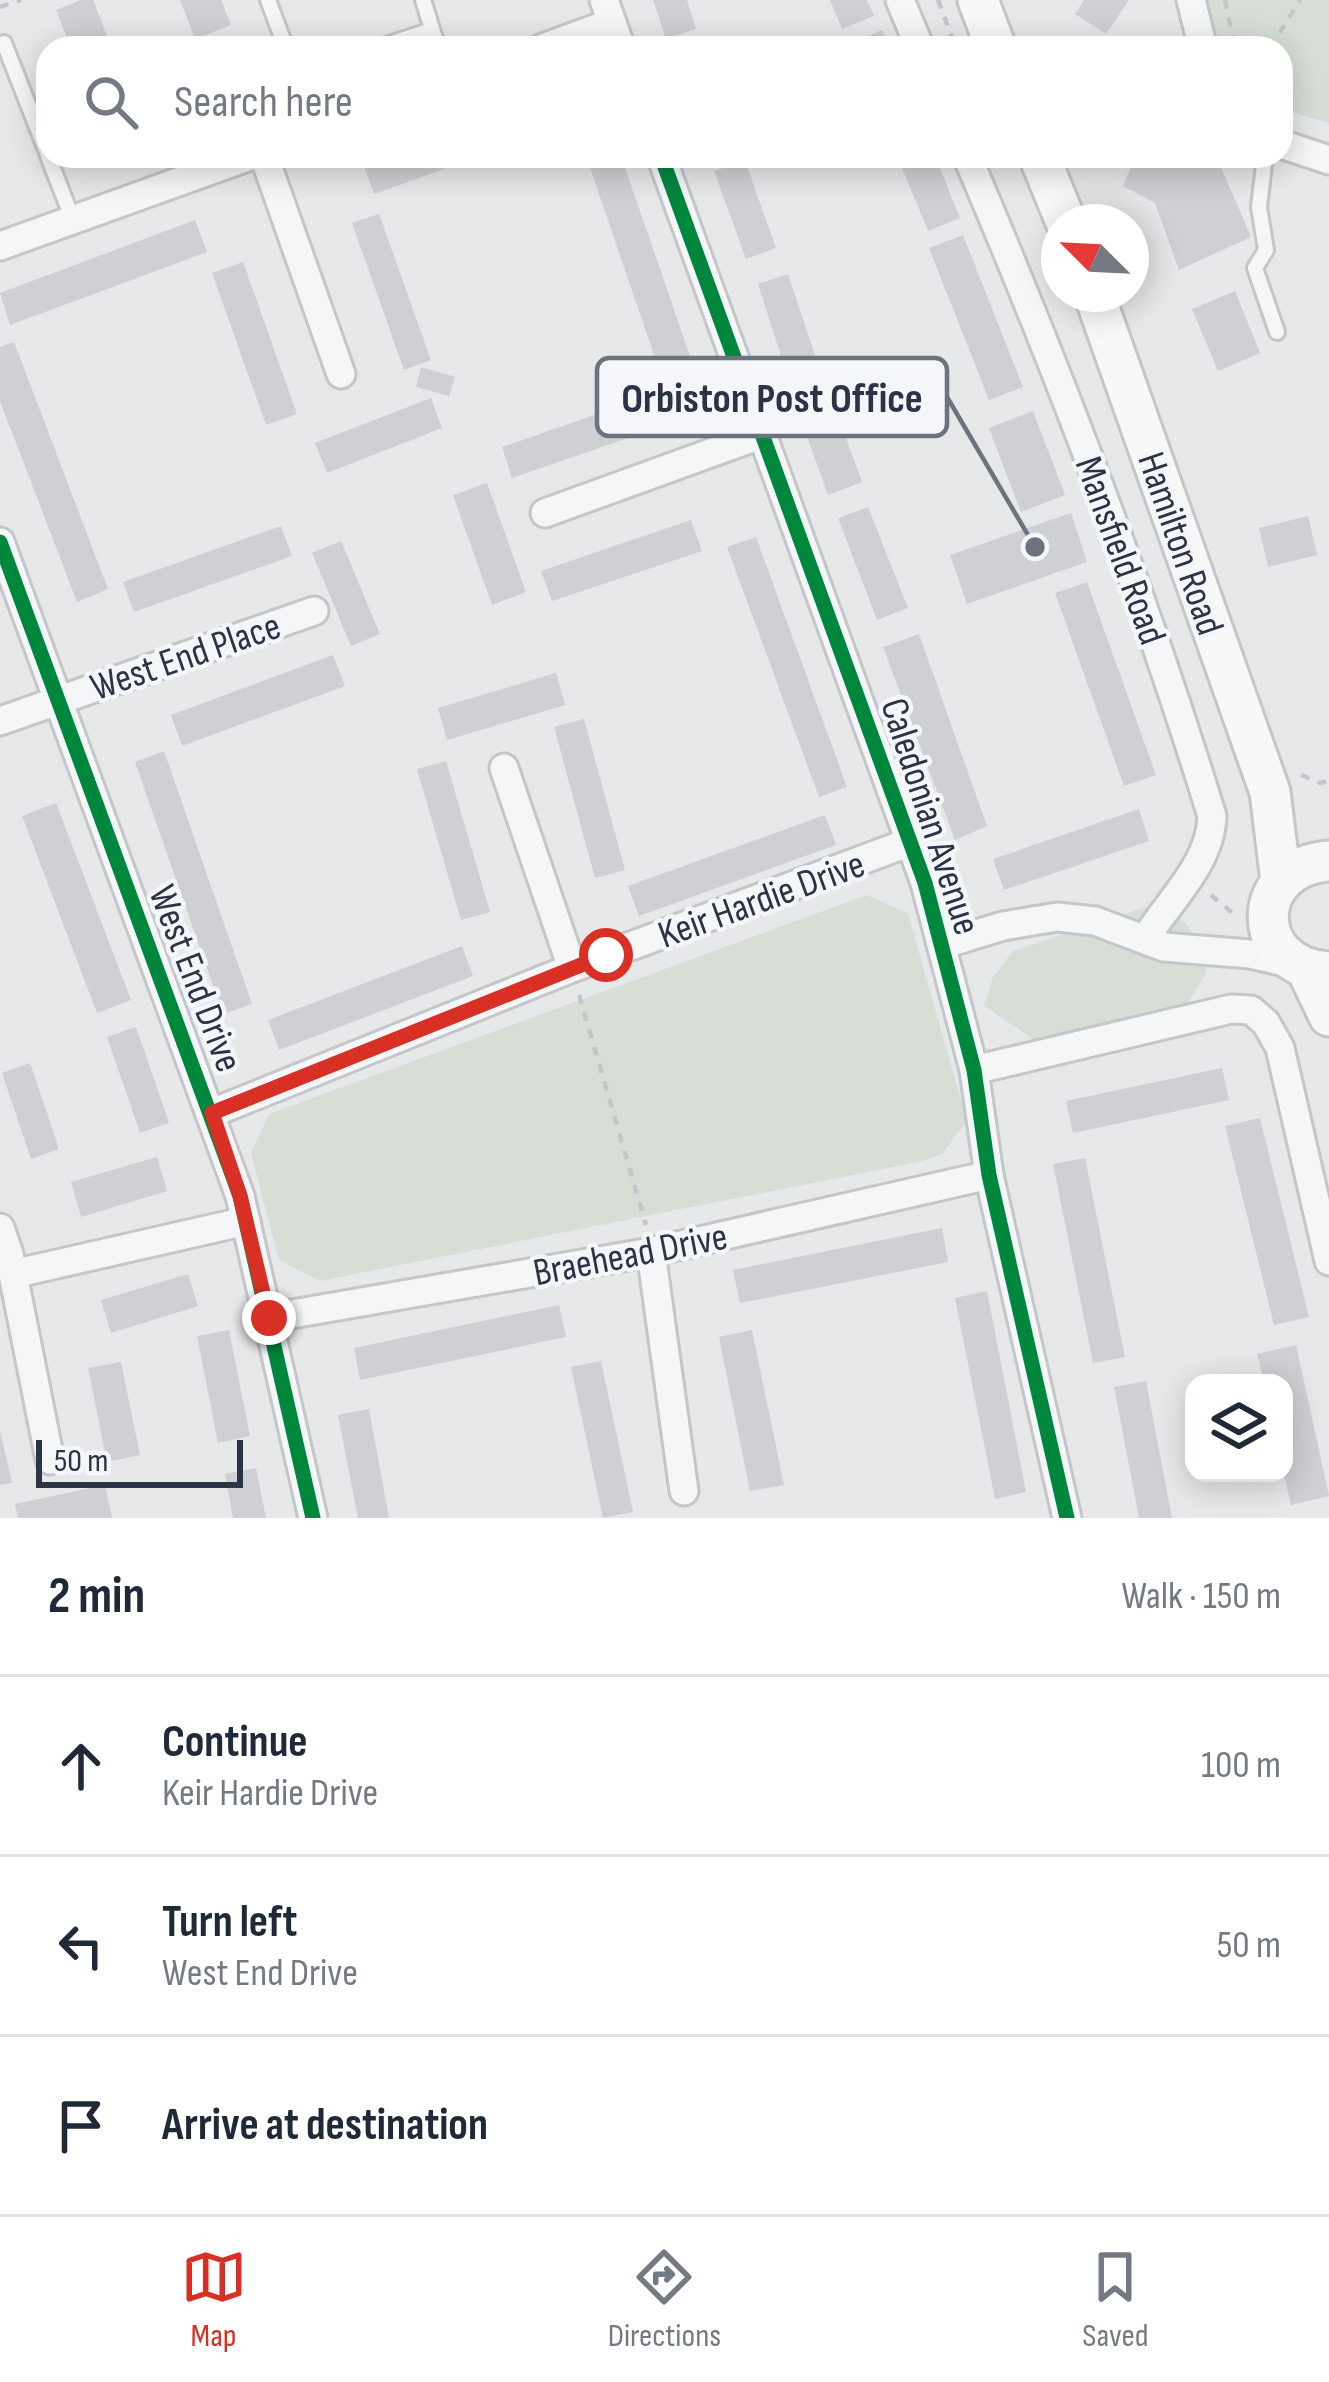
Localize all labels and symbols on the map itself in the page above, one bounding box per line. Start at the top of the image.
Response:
north arrow [1041,204,1149,312]
callout: Orbiston Post Office [597,358,947,436]
text: Orbiston Post Office [621,374,923,425]
street label: Hamilton Road [1126,446,1233,641]
street label: Mansfield Road [1064,451,1175,651]
street label: West End Place [85,603,287,712]
street label: Caledonian Avenue [869,693,990,941]
street label: Keir Hardie Drive [652,841,871,959]
street label: West End Drive [138,879,252,1079]
route start [579,928,633,982]
street label: Braehead Drive [530,1214,731,1297]
route end [242,1291,296,1345]
scale bar [36,1434,243,1487]

